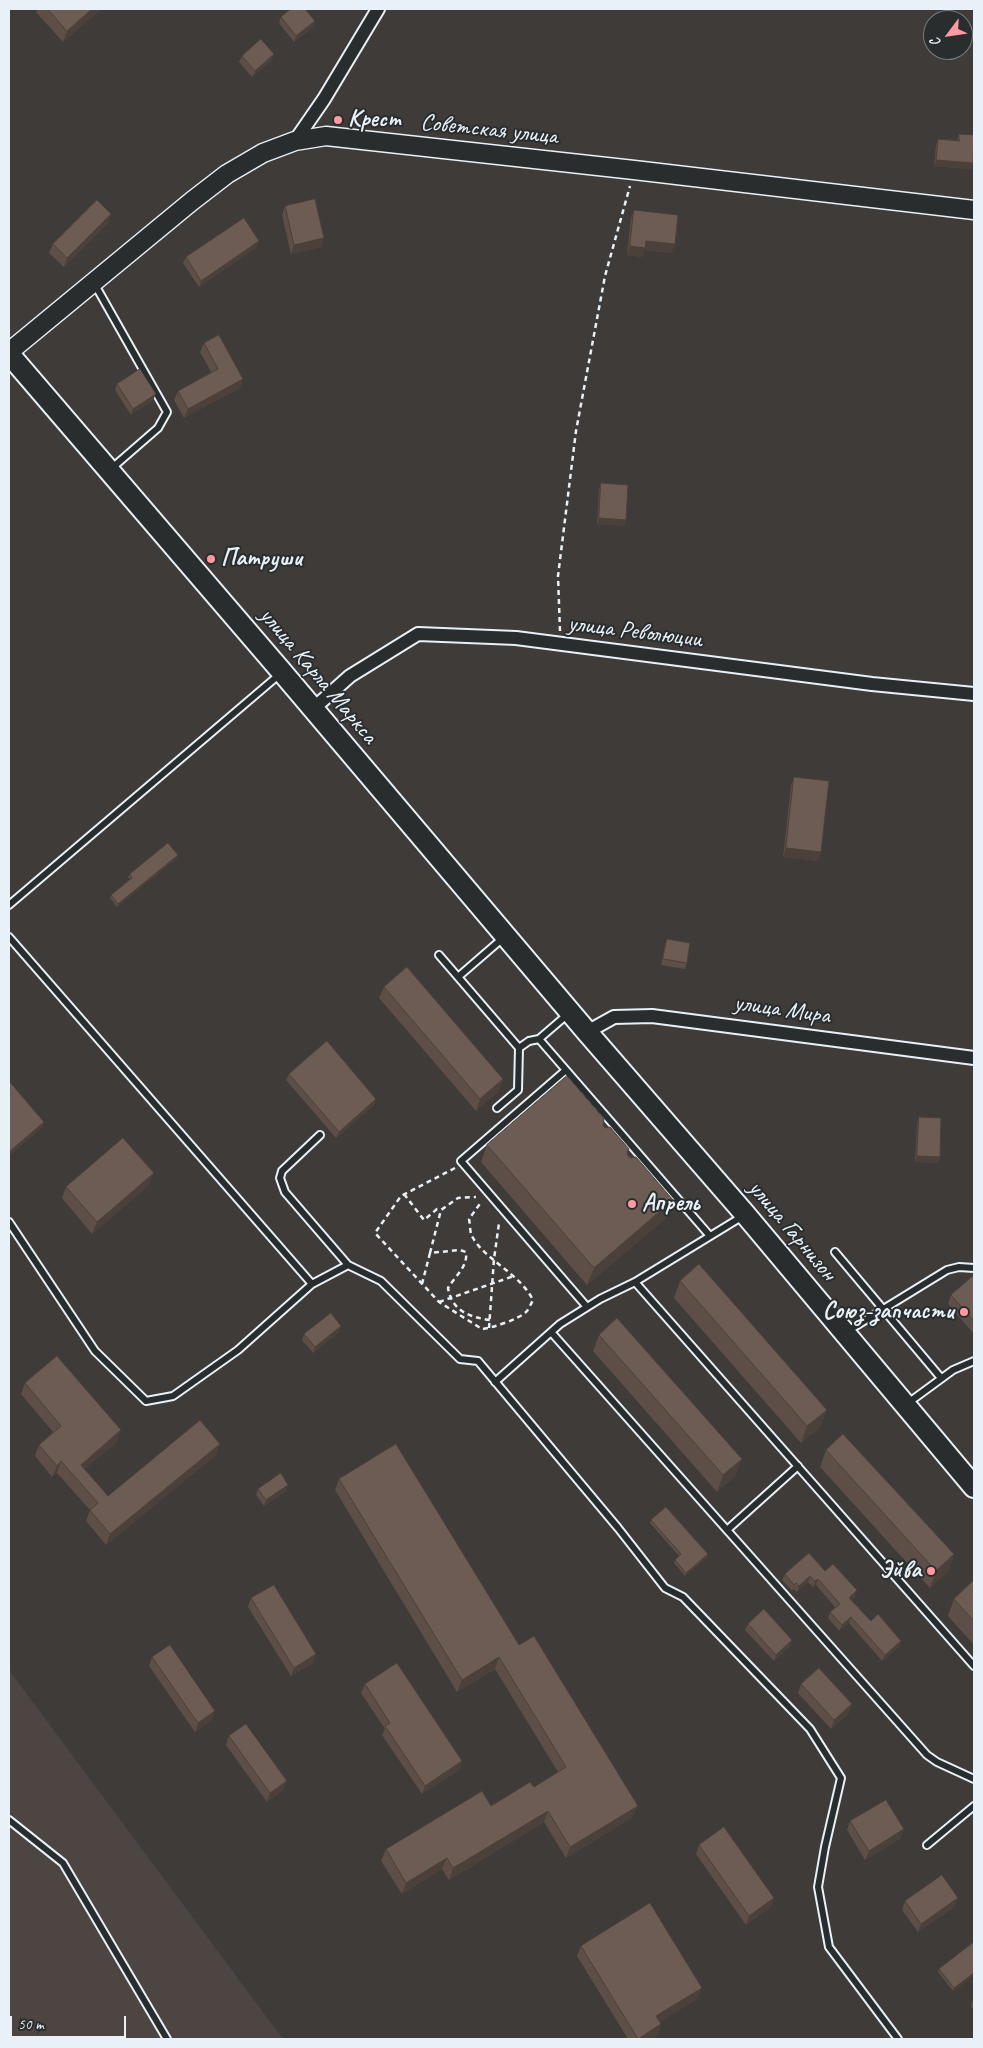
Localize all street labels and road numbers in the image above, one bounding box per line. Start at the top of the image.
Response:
street label: Советская улица [419,108,559,152]
street label: улица Карла Маркса [253,602,383,750]
street label: улица Революции [566,609,704,655]
street label: улица Мира [732,989,832,1031]
street label: улица Гарнизон [742,1175,842,1287]

